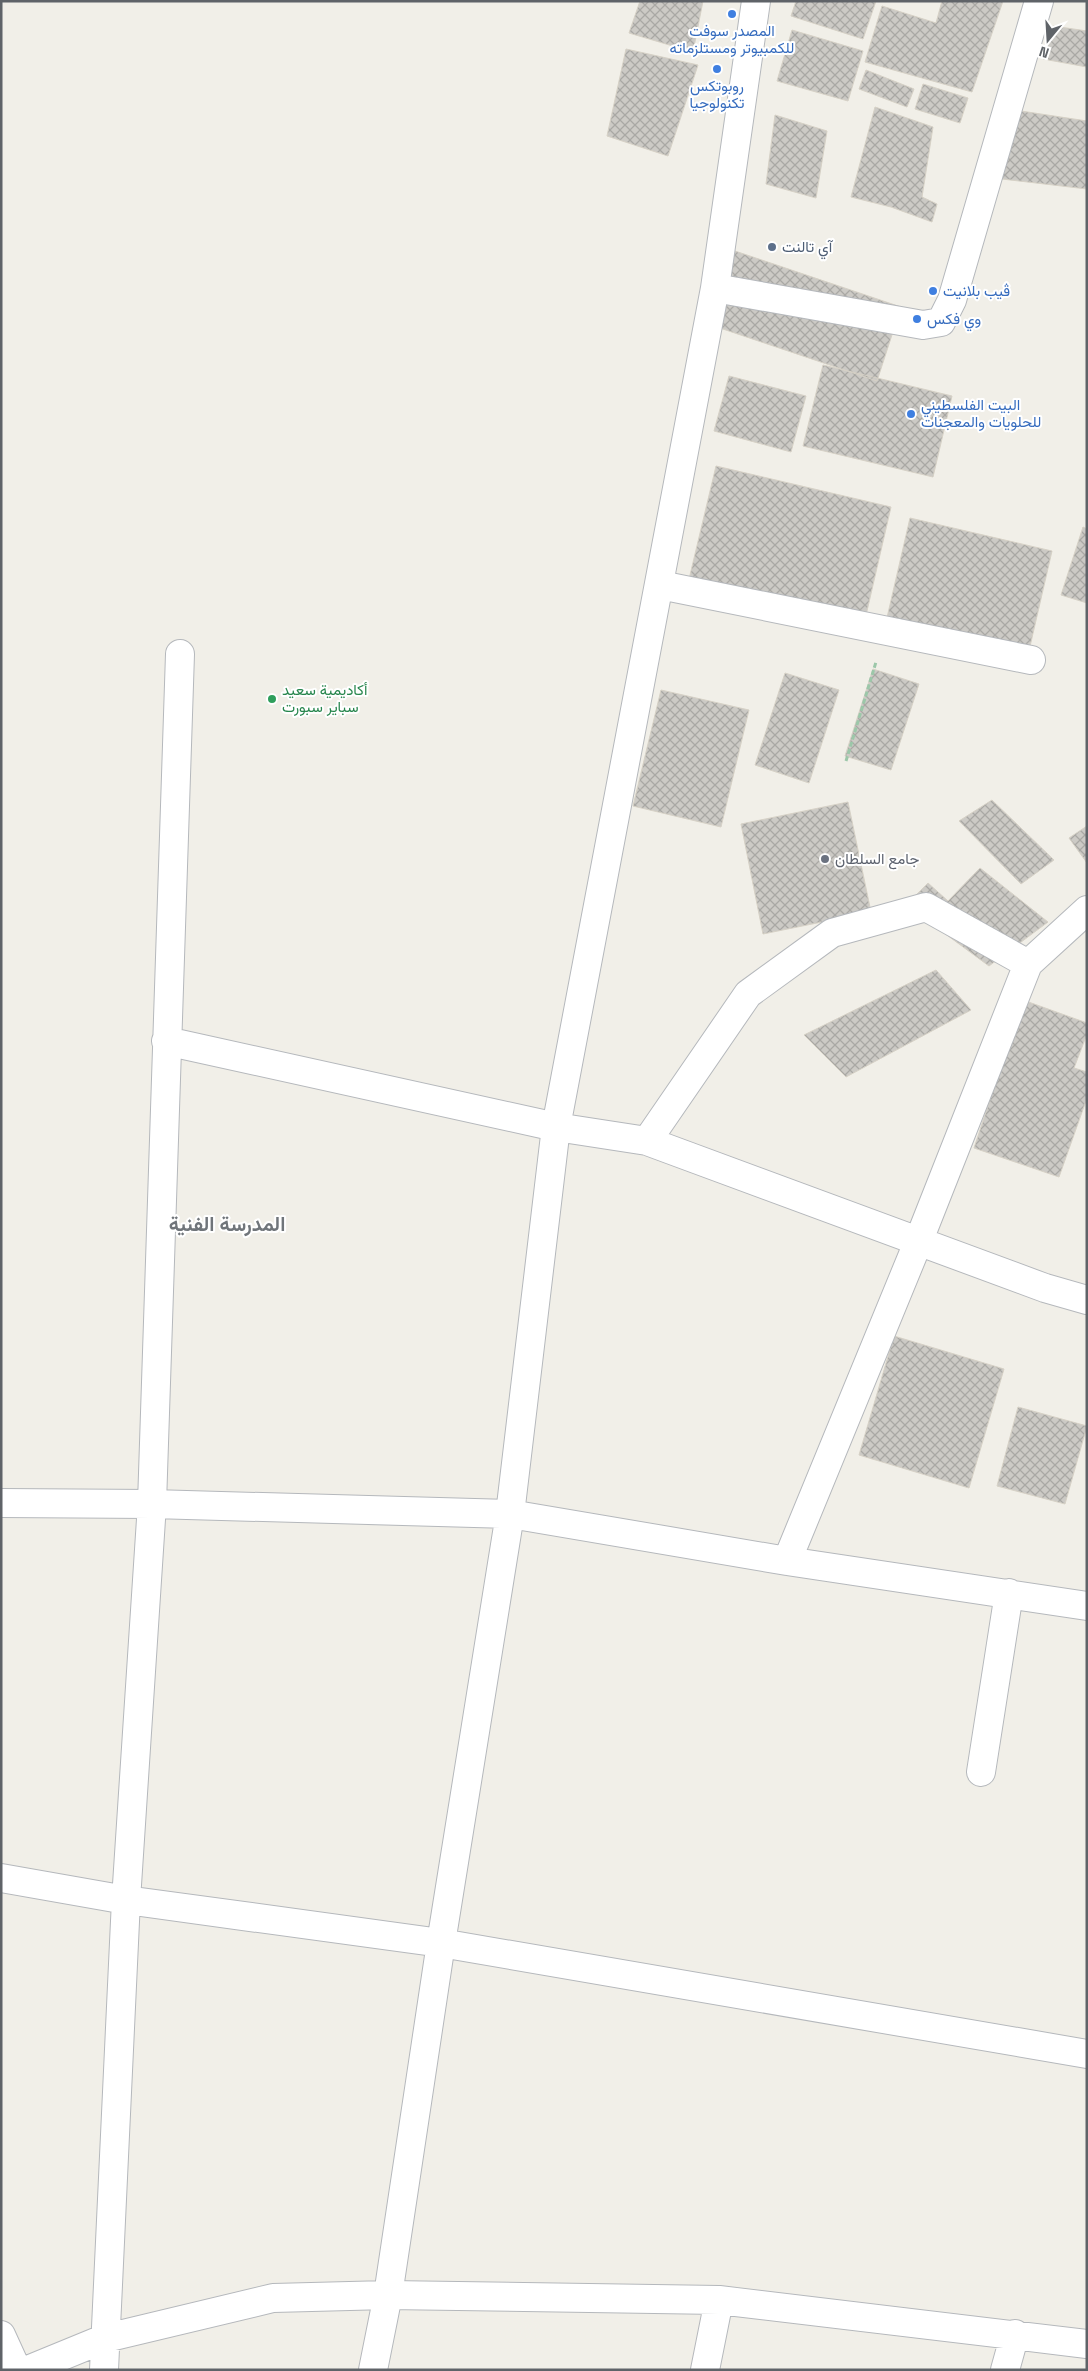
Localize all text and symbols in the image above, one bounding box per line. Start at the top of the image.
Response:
marker: المصدر سوفت للكمبيوتر ومستلزماته [726,8,738,20]
north arrow [1023,15,1073,65]
place label: المصدر سوفت للكمبيوتر ومستلزماته [670,21,794,57]
text: N [1037,42,1051,62]
marker: روبوتكس تكنولوجيا [711,63,723,75]
place label: روبوتكس تكنولوجيا [690,76,744,112]
place label: آي تالنت [782,237,834,260]
marker: آي تالنت [766,241,778,253]
place label: ڤيب بلانيت [943,281,1010,300]
marker: ڤيب بلانيت [927,285,939,297]
place label: وي فكس [927,309,981,332]
marker: وي فكس [911,313,923,325]
place label: البيت الفلسطيني للحلويات والمعجنات [921,395,1041,431]
marker: البيت الفلسطيني للحلويات والمعجنات [905,408,917,420]
place label: أكاديمية سعيد سباير سبورت [282,680,368,716]
marker: أكاديمية سعيد سباير سبورت [266,693,278,705]
place label: جامع السلطان [835,849,919,870]
marker: جامع السلطان [819,853,831,865]
district label: المدرسة الفنية [169,1211,285,1237]

